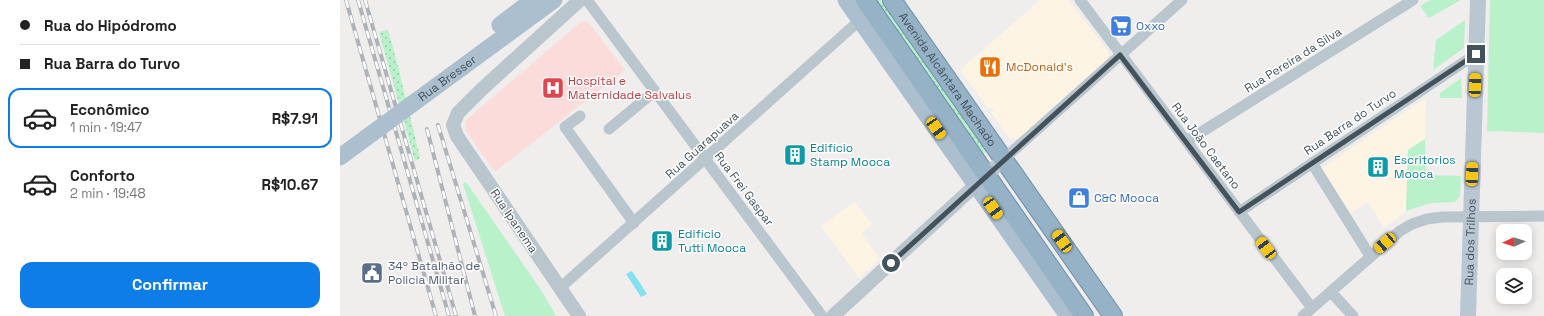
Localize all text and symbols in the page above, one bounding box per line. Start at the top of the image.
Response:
street label: Avenida Alcântara Machado [895,9,1000,150]
supermarket icon: Oxxo [1108,13,1134,39]
text: Rua do Hipódromo [44,16,177,35]
place label: Oxxo [1136,18,1165,34]
street label: Rua Pereira da Silva [1241,24,1345,96]
route end [1467,45,1485,63]
street label: Rua Bresser [415,51,480,105]
text: Rua Barra do Turvo [44,54,180,73]
restaurant icon: McDonald's [977,54,1003,80]
place label: McDonald's [1006,59,1073,75]
place label: Hospital e Maternidade Salvalus [568,73,692,103]
car [1469,73,1481,97]
hospital icon: Hospital e Maternidade Salvalus [540,75,566,101]
street label: Rua Barra do Turvo [1301,85,1399,159]
street label: Rua João Caetano [1168,99,1244,193]
icon: car [22,100,58,136]
text: Econômico [70,100,149,119]
street label: Rua Guarapuava [662,108,742,182]
text: R$7.91 [272,109,318,128]
car [924,115,948,141]
text: 1 min · 19:47 [70,119,142,136]
place label: Edifício Stamp Mooca [810,140,890,170]
building icon: Edifício Stamp Mooca [782,142,808,168]
street label: Rua Frei Gaspar [711,149,777,230]
place label: Escritorios Mooca [1394,152,1456,182]
building icon: Escritorios Mooca [1365,154,1391,180]
car [1466,162,1478,186]
icon: car [22,166,58,202]
text: Conforto [70,166,135,185]
text: R$10.67 [261,175,318,194]
text: 2 min · 19:48 [70,185,146,202]
shop icon: C&C Mooca [1066,185,1092,211]
street label: Rua Ipanema [487,186,541,256]
place label: C&C Mooca [1094,190,1159,206]
car [981,195,1005,221]
street label: Rua dos Trilhos [1461,198,1480,286]
north arrow [1496,224,1532,260]
map controls [1496,224,1532,304]
place label: Edifício Tutti Mooca [678,226,746,256]
building icon: Edifício Tutti Mooca [649,228,675,254]
car [1050,228,1074,254]
car [1372,231,1398,255]
car [1254,235,1278,261]
route start [882,254,900,272]
place label: 34º Batalhão de Policia Militar [388,258,480,288]
public building icon: 34º Batalhão de Policia Militar [359,260,385,286]
button: Confirmar [20,262,320,308]
button: layers [1496,268,1532,304]

